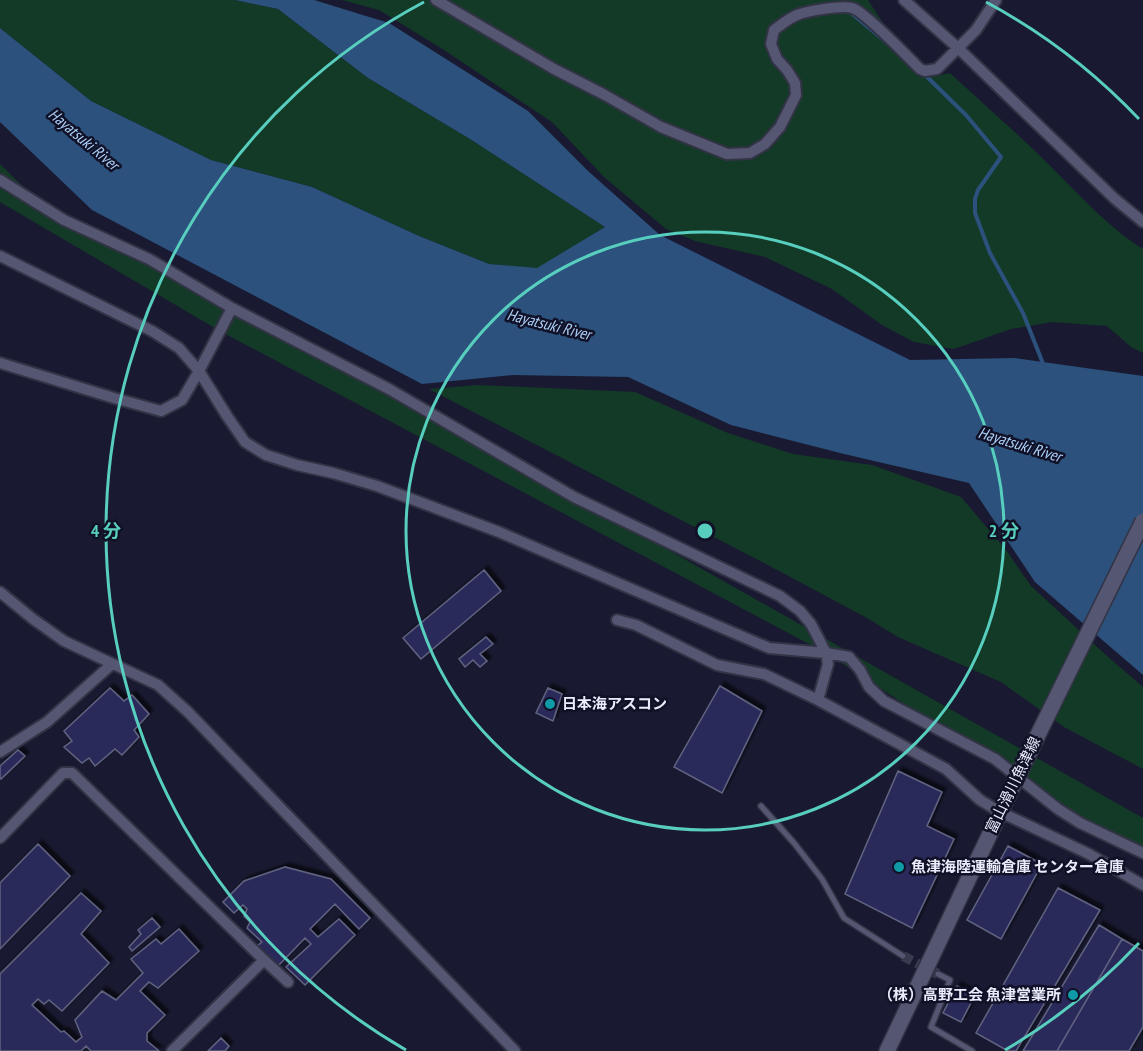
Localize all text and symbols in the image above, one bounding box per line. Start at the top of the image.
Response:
water label: Hayatsuki River [45,104,125,176]
water label: Hayatsuki River [505,304,595,345]
water label: Hayatsuki River [976,422,1066,467]
text: 4 分 [91,519,121,542]
text: 2 分 [989,519,1019,542]
centre of rings [695,521,715,541]
place label: 日本海アスコン [562,694,667,713]
marker: 日本海アスコン [543,697,557,711]
street label: 富山滑川魚津線 [981,733,1044,836]
place label: 魚津海陸運輸倉庫 センター倉庫 [911,857,1124,876]
marker: 魚津海陸運輸倉庫 センター倉庫 [892,860,906,874]
place label: （株）高野工会 魚津営業所 [878,985,1061,1004]
marker: （株）高野工会 魚津営業所 [1066,988,1080,1002]

